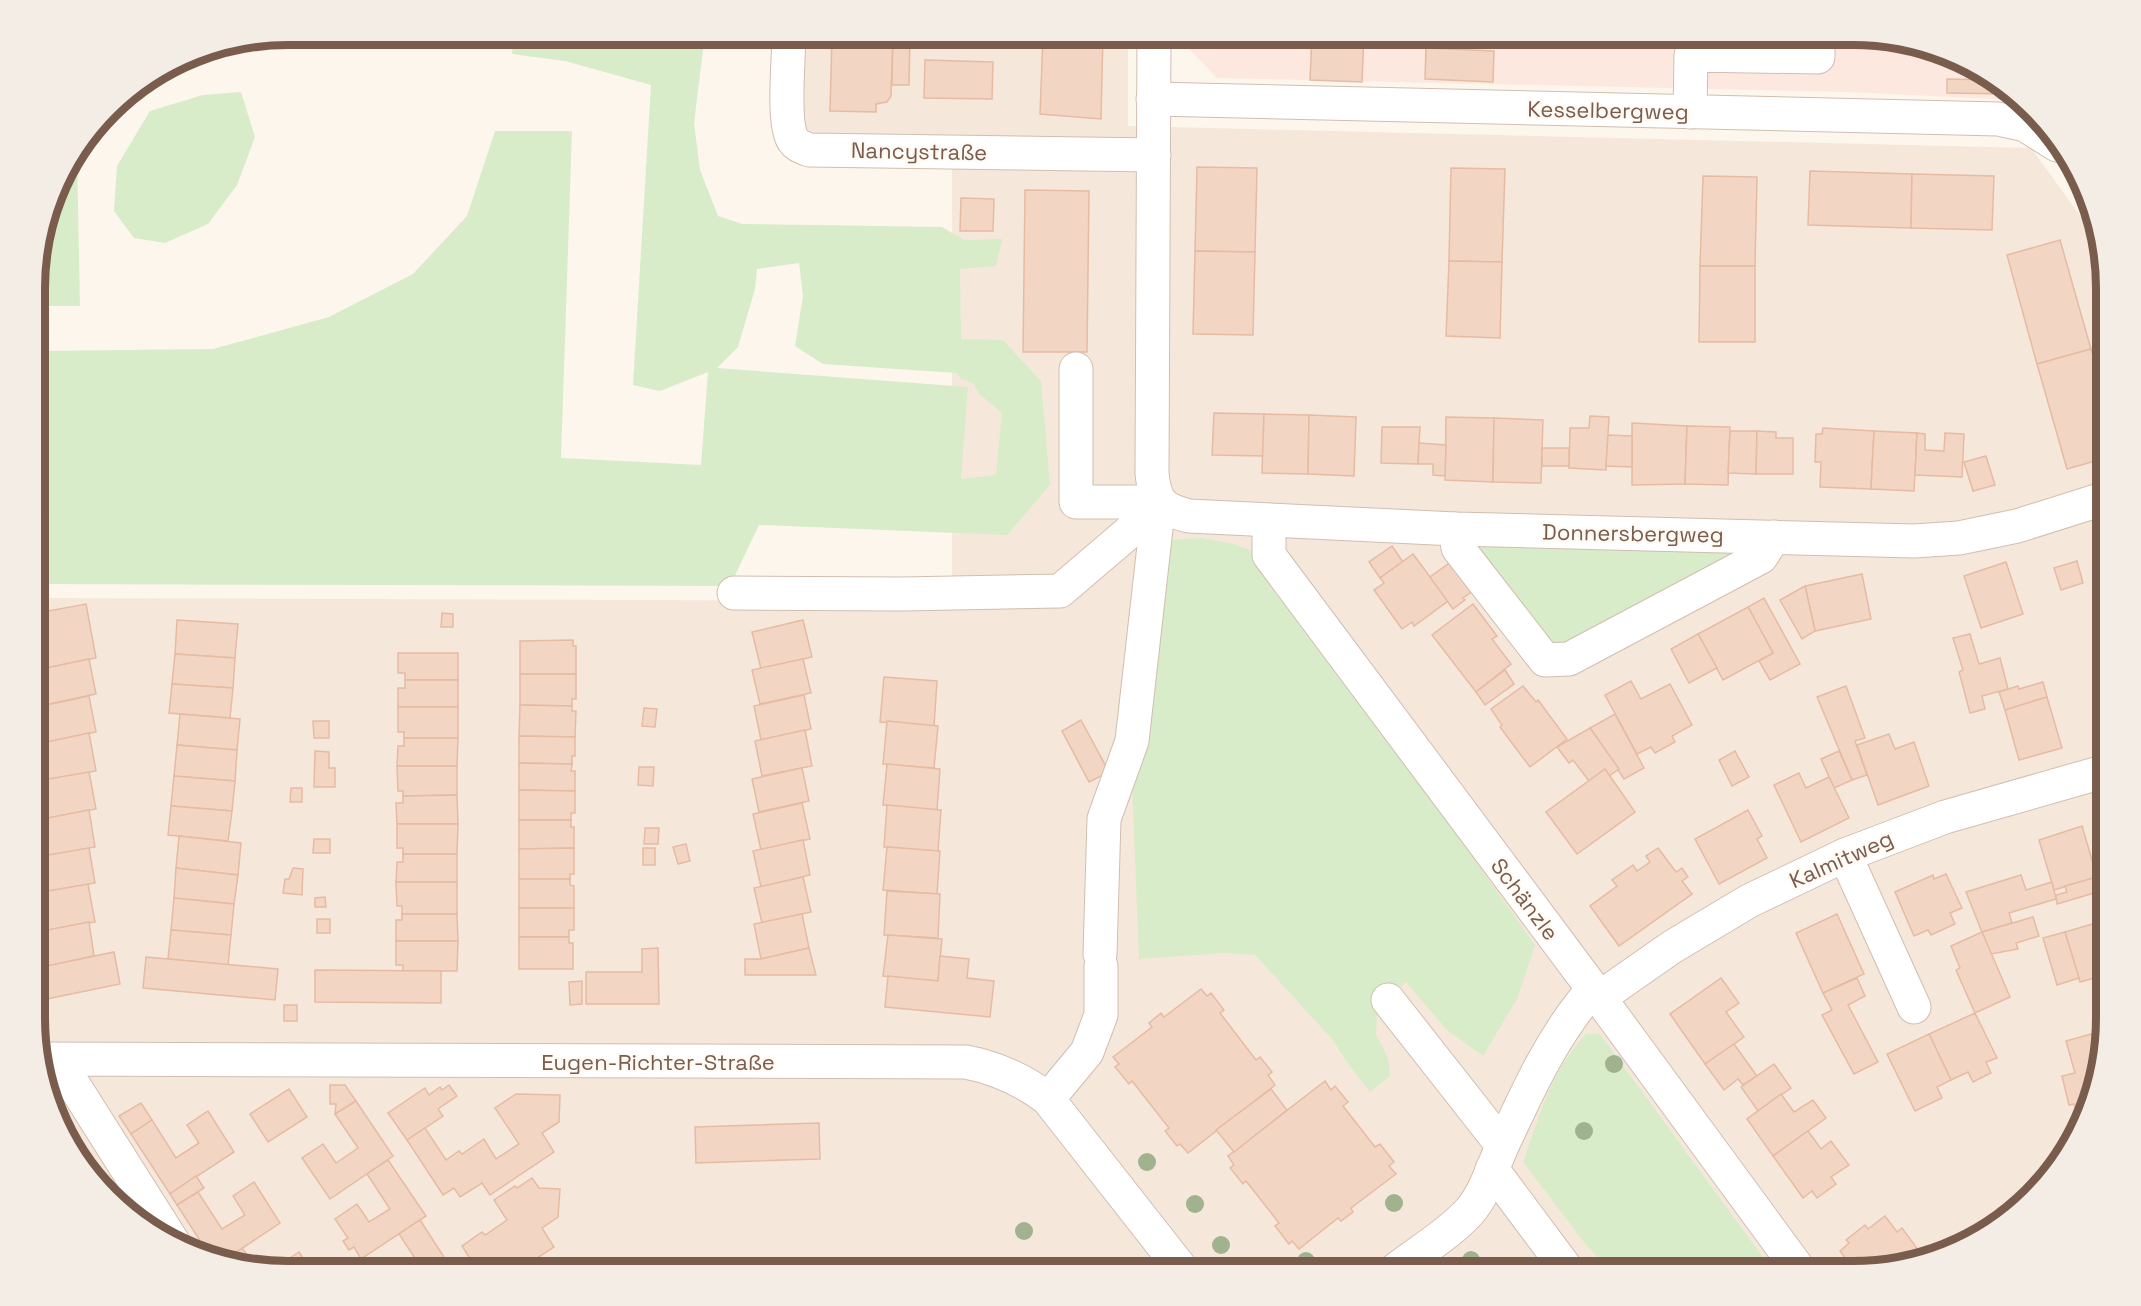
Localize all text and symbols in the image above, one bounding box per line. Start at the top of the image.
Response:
street label: Kesselbergweg [1527,95,1689,125]
street label: Nancystraße [851,136,987,166]
street label: Donnersbergweg [1542,517,1724,549]
street label: Kalmitweg [1785,824,1897,894]
street label: Schänzle [1485,852,1565,946]
street label: Eugen-Richter-Straße [541,1048,775,1076]

